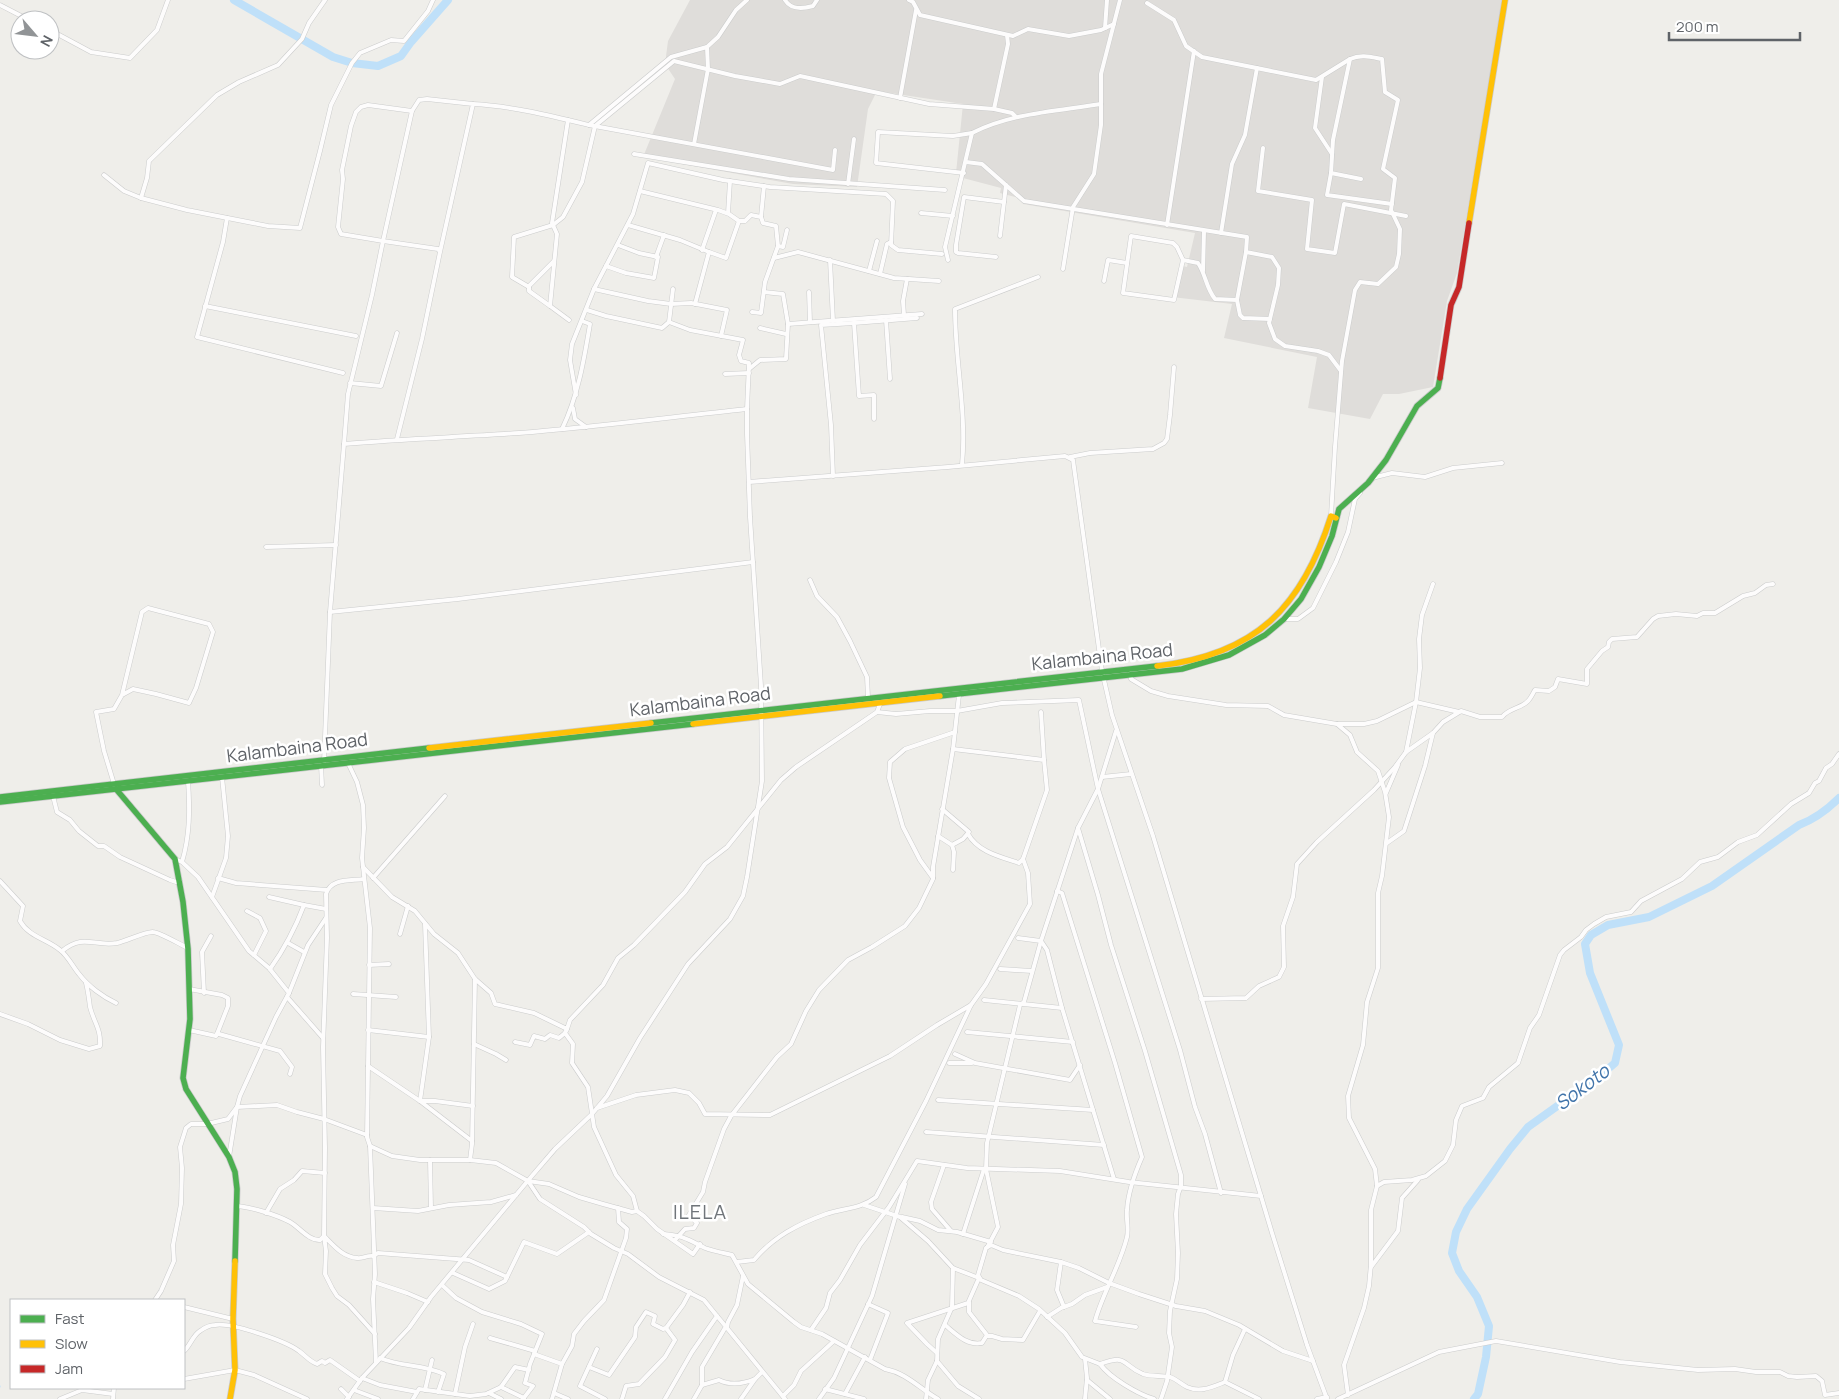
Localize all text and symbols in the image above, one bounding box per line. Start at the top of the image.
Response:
north arrow [10,10,60,60]
scale bar [1669,10,1800,42]
text: 200 m [1676,16,1719,37]
text: N [36,32,58,50]
street label: Kalambaina Road [1030,637,1174,675]
street label: Kalambaina Road [628,680,772,722]
street label: Kalambaina Road [225,726,369,768]
water label: Sokoto [1549,1057,1616,1116]
district label: ILELA [673,1198,727,1225]
legend [10,1299,185,1389]
text: Fast [55,1308,84,1329]
text: Slow [55,1333,88,1354]
text: Jam [55,1358,83,1379]

